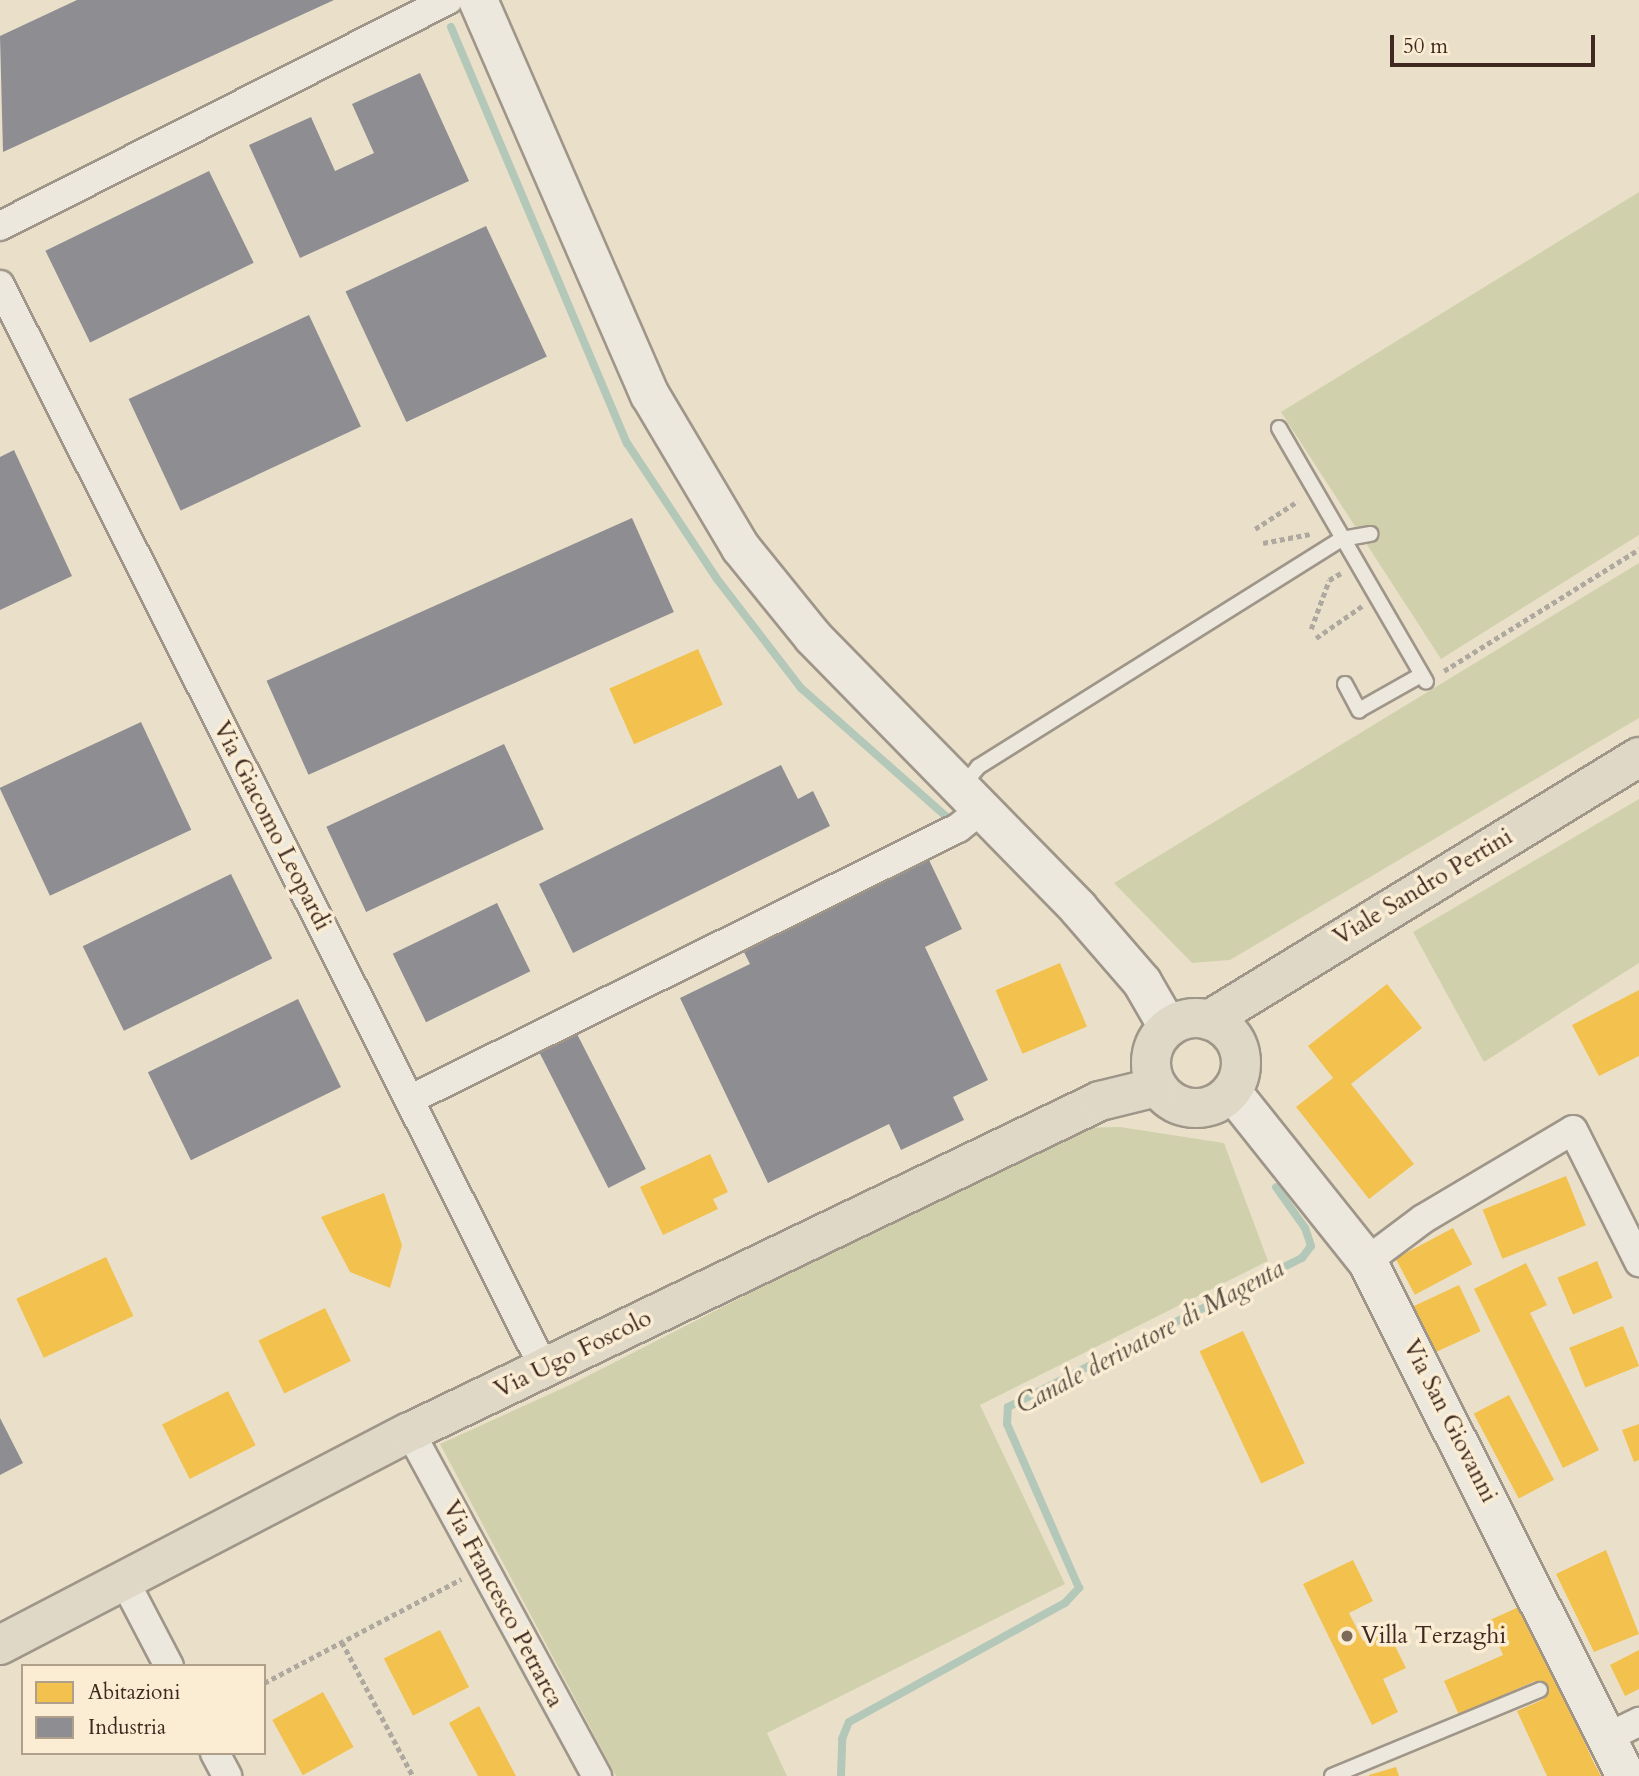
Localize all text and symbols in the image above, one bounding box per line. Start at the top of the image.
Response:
scale bar [1394,21,1599,65]
text: 50 m [1403,32,1448,61]
street label: Via Giacomo Leopardi [207,717,337,935]
street label: Viale Sandro Pertini [1328,822,1518,952]
water label: Canale derivatore di Magenta [1011,1253,1289,1421]
street label: Via Ugo Foscolo [490,1304,656,1404]
street label: Via San Giovanni [1397,1335,1503,1507]
street label: Via Francesco Petrarca [436,1496,570,1712]
place label: Villa Terzaghi [1361,1622,1506,1650]
marker: Villa Terzaghi [1339,1628,1355,1644]
legend [21,1664,266,1755]
text: Abitazioni [88,1678,180,1707]
text: Industria [88,1713,166,1742]

